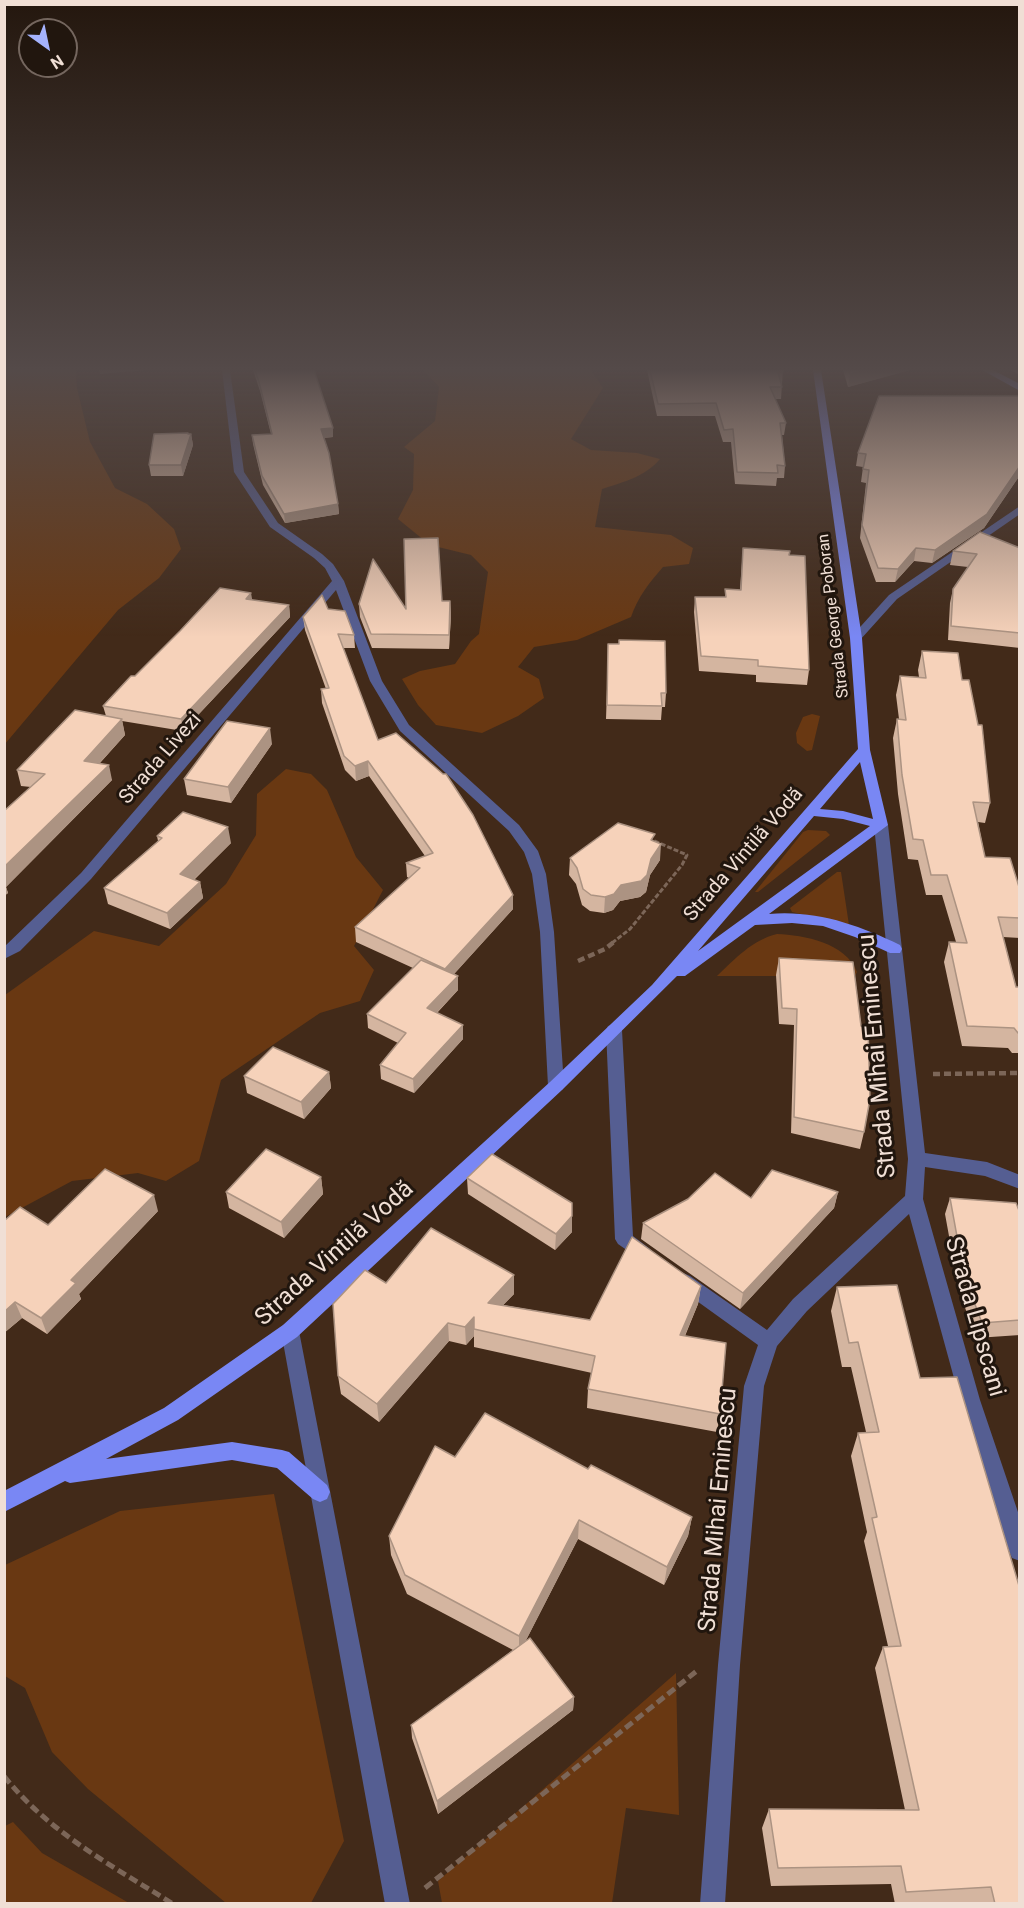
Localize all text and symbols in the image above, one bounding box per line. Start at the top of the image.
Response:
north arrow [18,18,78,78]
text: N [47,51,67,73]
street label: Strada George Poboran [814,533,854,699]
street label: Strada Livezi [115,708,207,810]
street label: Strada Vintilă Vodă [679,783,809,927]
street label: Strada Mihai Eminescu [853,933,903,1179]
street label: Strada Vintilă Vodă [250,1175,420,1333]
street label: Strada Lipscani [937,1234,1011,1400]
street label: Strada Mihai Eminescu [694,1387,744,1633]

